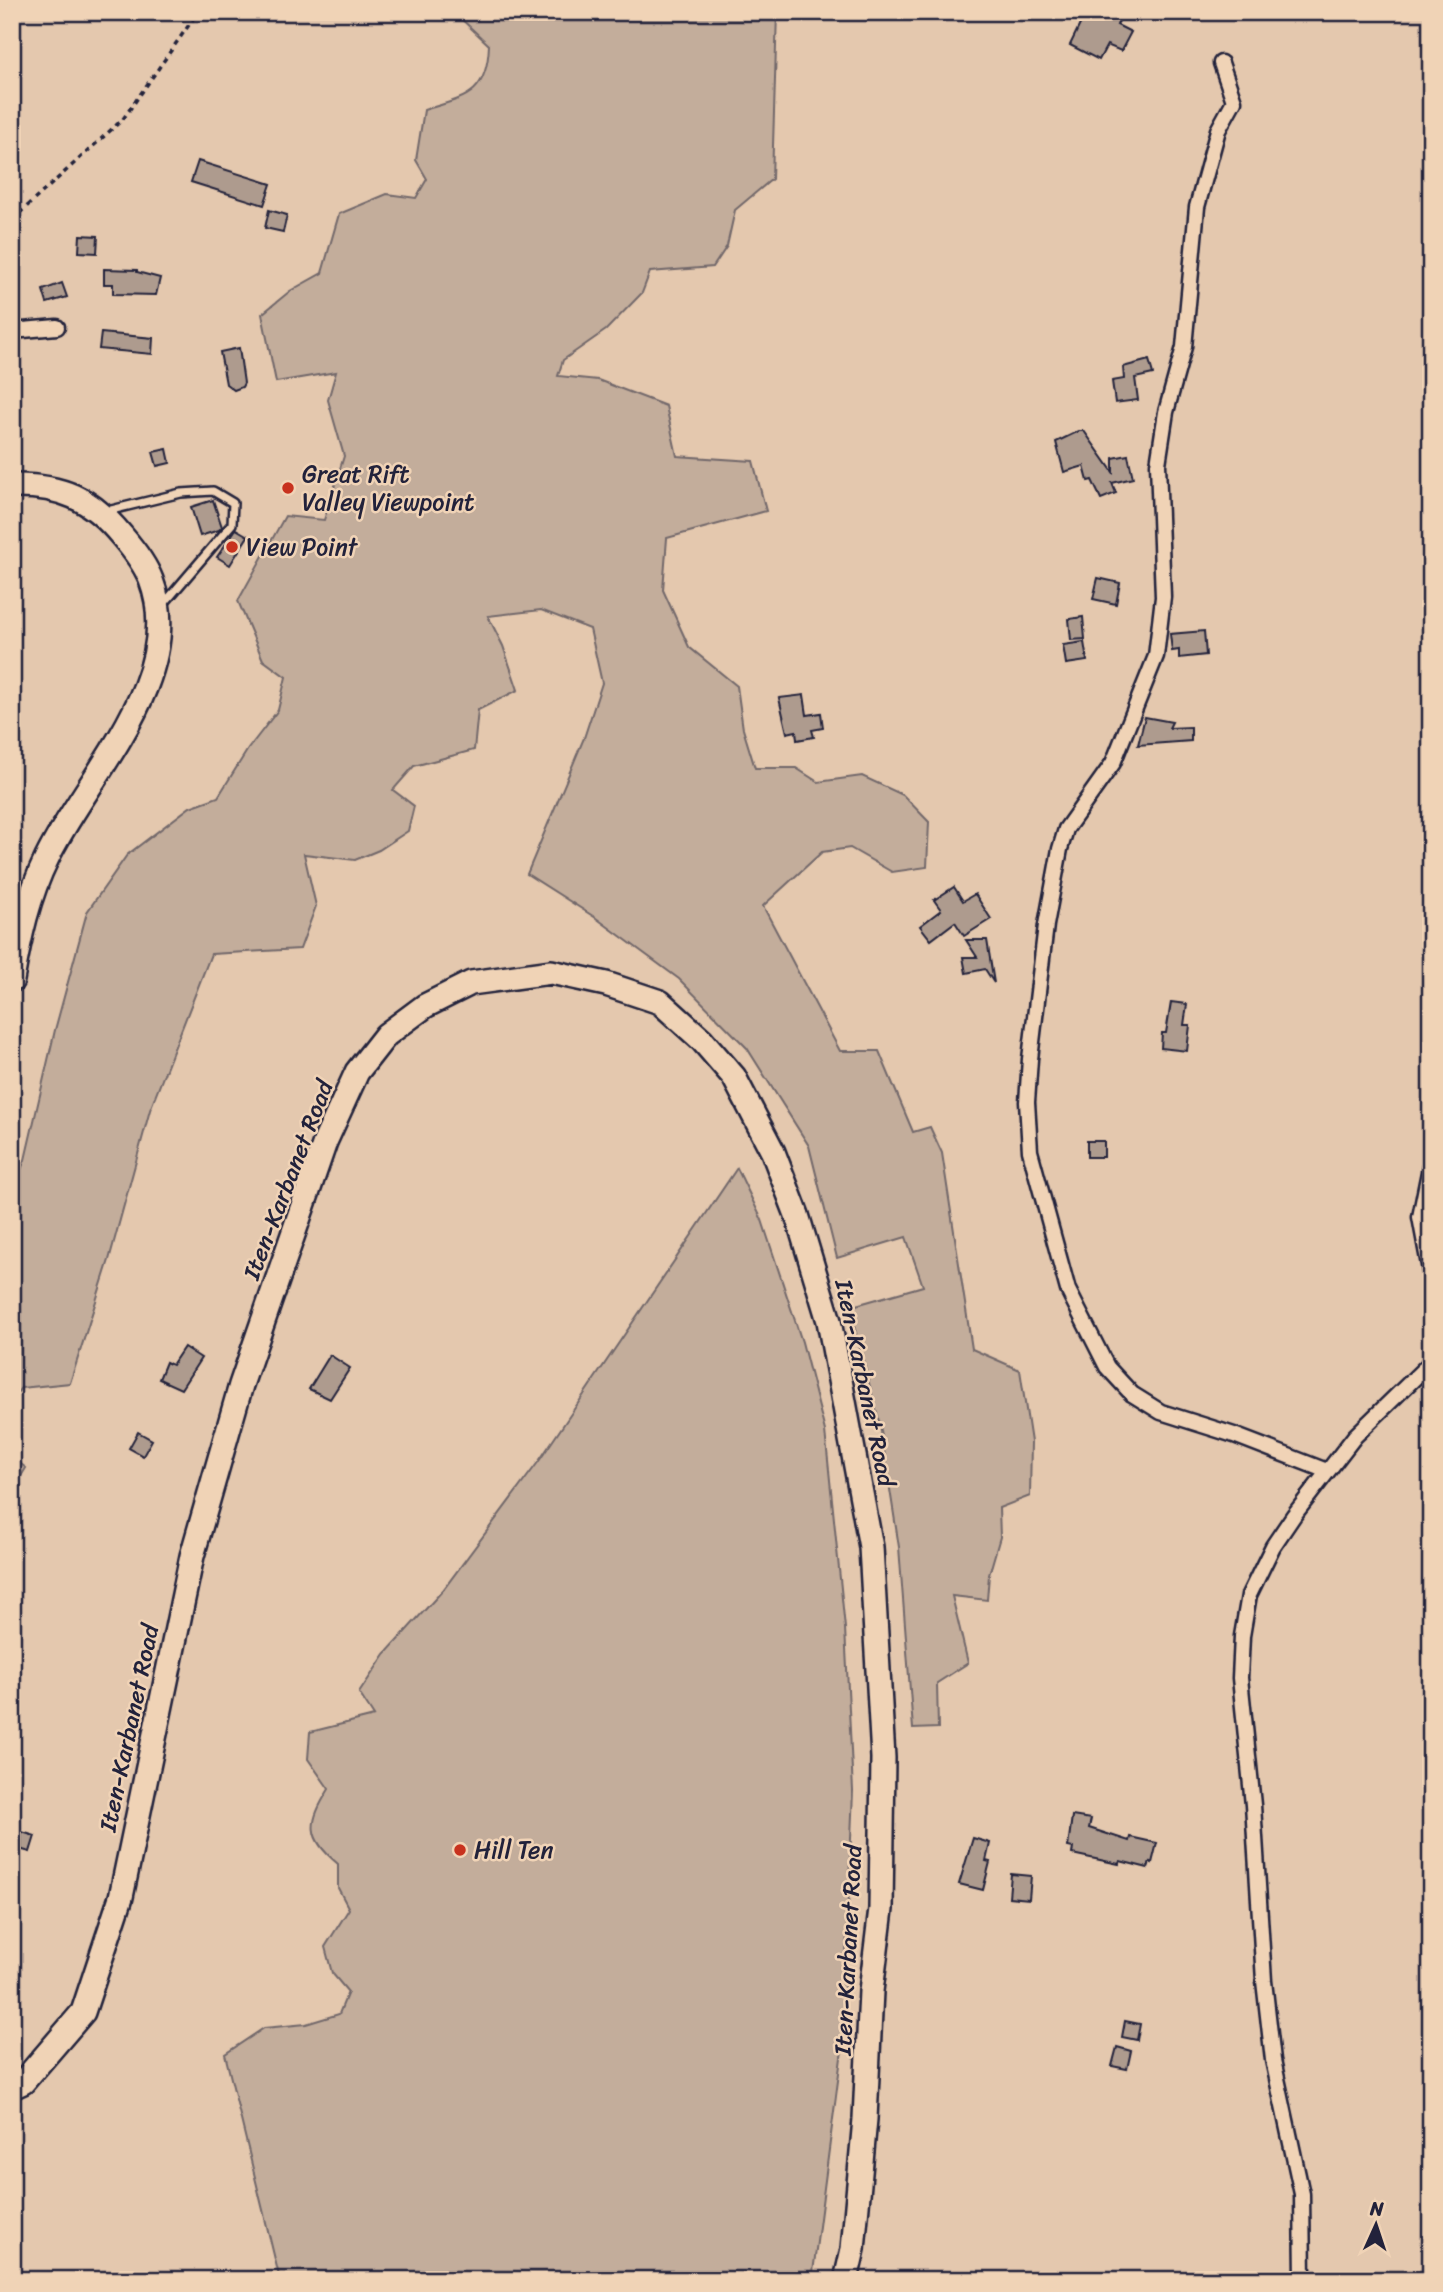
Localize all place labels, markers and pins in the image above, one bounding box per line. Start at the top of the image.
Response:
place label: Great Rift Valley Viewpoint [302,453,475,523]
marker: Great Rift Valley Viewpoint [280,480,296,496]
place label: View Point [246,526,359,568]
marker: View Point [224,539,240,555]
place label: Hill Ten [474,1829,554,1871]
marker: Hill Ten [452,1842,468,1858]

